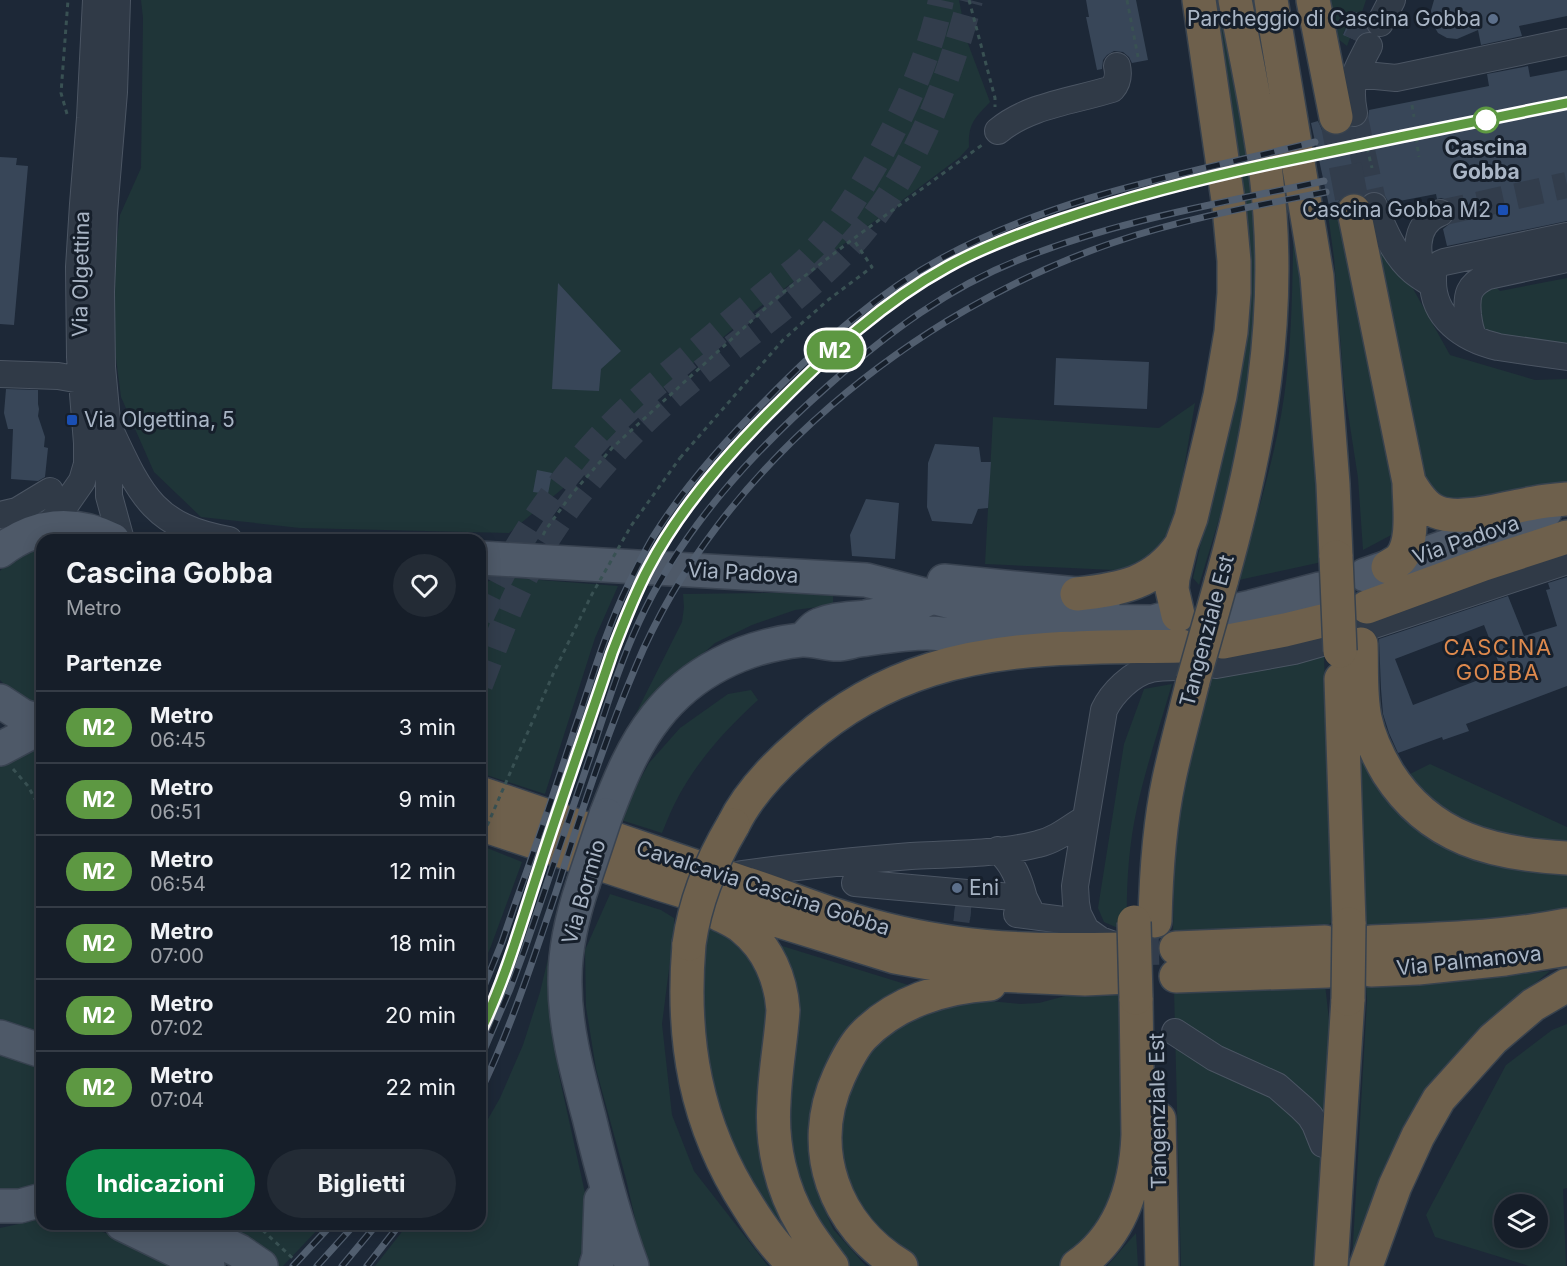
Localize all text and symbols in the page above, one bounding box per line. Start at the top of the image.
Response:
place label: Parcheggio di Cascina Gobba [1187,6,1481,31]
marker: Parcheggio di Cascina Gobba [1486,12,1500,26]
marker: Cascina Gobba [1473,107,1499,133]
place label: Cascina Gobba [1445,135,1527,184]
place label: Cascina Gobba M2 [1302,197,1491,222]
marker: Cascina Gobba M2 [1496,203,1510,217]
street label: Via Olgettina [67,211,94,337]
line badge: M2 [808,330,862,370]
text: M2 [819,338,851,363]
place label: Via Olgettina, 5 [84,407,235,432]
marker: Via Olgettina, 5 [65,413,79,427]
street label: Via Padova [1409,510,1522,569]
street label: Tangenziale Est [1174,552,1239,709]
button: heart [393,554,456,617]
text: Cascina Gobba [66,556,273,590]
street label: Via Padova [687,557,799,588]
text: Metro [66,596,121,620]
district label: CASCINA GOBBA [1443,634,1553,685]
text: Partenze [66,650,162,676]
text: Metro [150,702,214,728]
text: 3 min [399,714,456,740]
text: M2 [83,715,115,740]
text: 06:45 [150,728,206,752]
text: Metro [150,774,214,800]
text: 9 min [399,786,456,812]
text: M2 [83,787,115,812]
text: 06:51 [150,800,201,824]
street label: Cavalcavia Cascina Gobba [633,835,893,940]
street label: Via Bormio [557,837,610,947]
text: Metro [150,846,214,872]
text: 12 min [390,858,456,884]
text: M2 [83,859,115,884]
text: 06:54 [150,872,206,896]
place label: Eni [969,875,999,900]
marker: Eni [950,881,964,895]
text: Metro [150,918,214,944]
text: 18 min [390,930,456,956]
text: M2 [83,931,115,956]
street label: Via Palmanova [1395,940,1543,981]
text: 07:00 [150,944,204,968]
text: Metro [150,990,214,1016]
text: 20 min [385,1002,456,1028]
text: M2 [83,1003,115,1028]
text: 07:02 [150,1016,203,1040]
street label: Tangenziale Est [1144,1033,1171,1189]
text: Metro [150,1062,214,1088]
text: 22 min [385,1074,456,1100]
text: M2 [83,1075,115,1100]
text: 07:04 [150,1088,204,1112]
button: Indicazioni [66,1149,255,1218]
button: Biglietti [267,1149,456,1218]
map controls [1494,1194,1548,1248]
button: layers [1494,1194,1548,1248]

